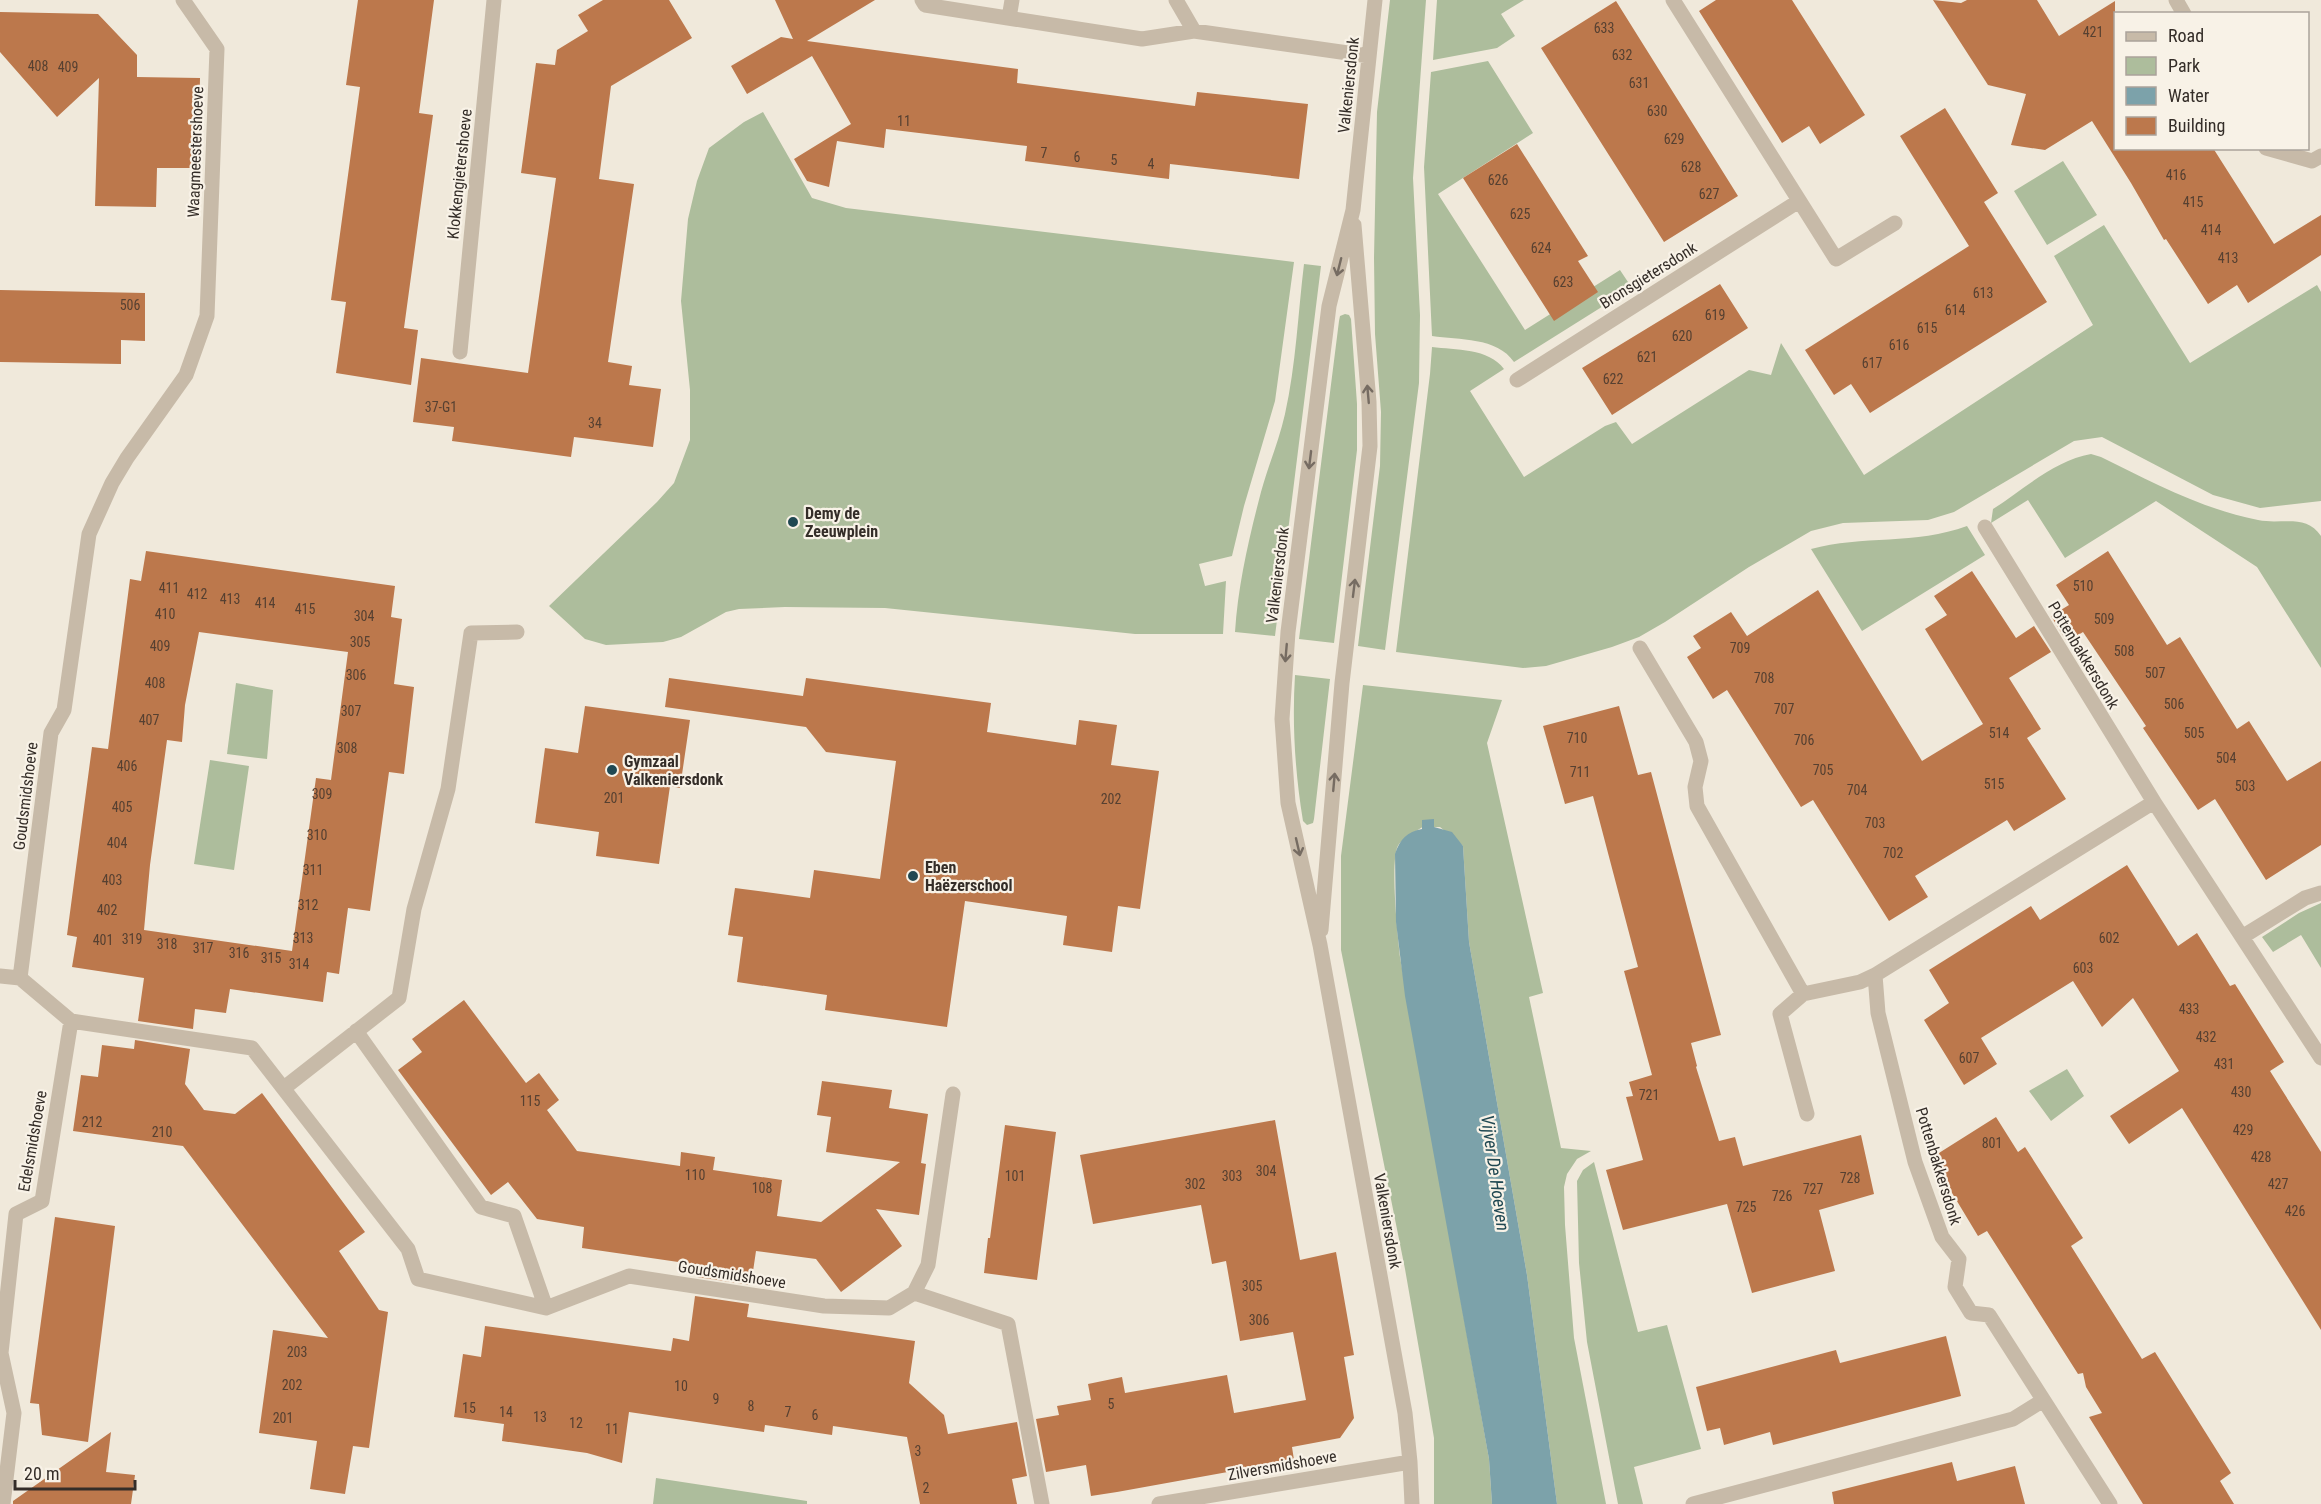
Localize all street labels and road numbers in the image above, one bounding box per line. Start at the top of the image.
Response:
street label: Valkeniersdonk [1334,35,1363,134]
street label: Waagmeestershoeve [184,86,207,218]
street label: Klokkengietershoeve [443,108,476,240]
street label: Bronsgietersdonk [1596,238,1701,313]
street label: Valkeniersdonk [1262,525,1293,624]
street label: Pottenbakkersdonk [2044,598,2124,713]
street label: Goudsmidshoeve [9,741,42,851]
street label: Edelsmidshoeve [14,1089,51,1193]
street label: Pottenbakkersdonk [1912,1105,1966,1228]
street label: Valkeniersdonk [1370,1172,1405,1271]
street label: Goudsmidshoeve [677,1257,787,1292]
street label: Zilversmidshoeve [1226,1447,1338,1484]

